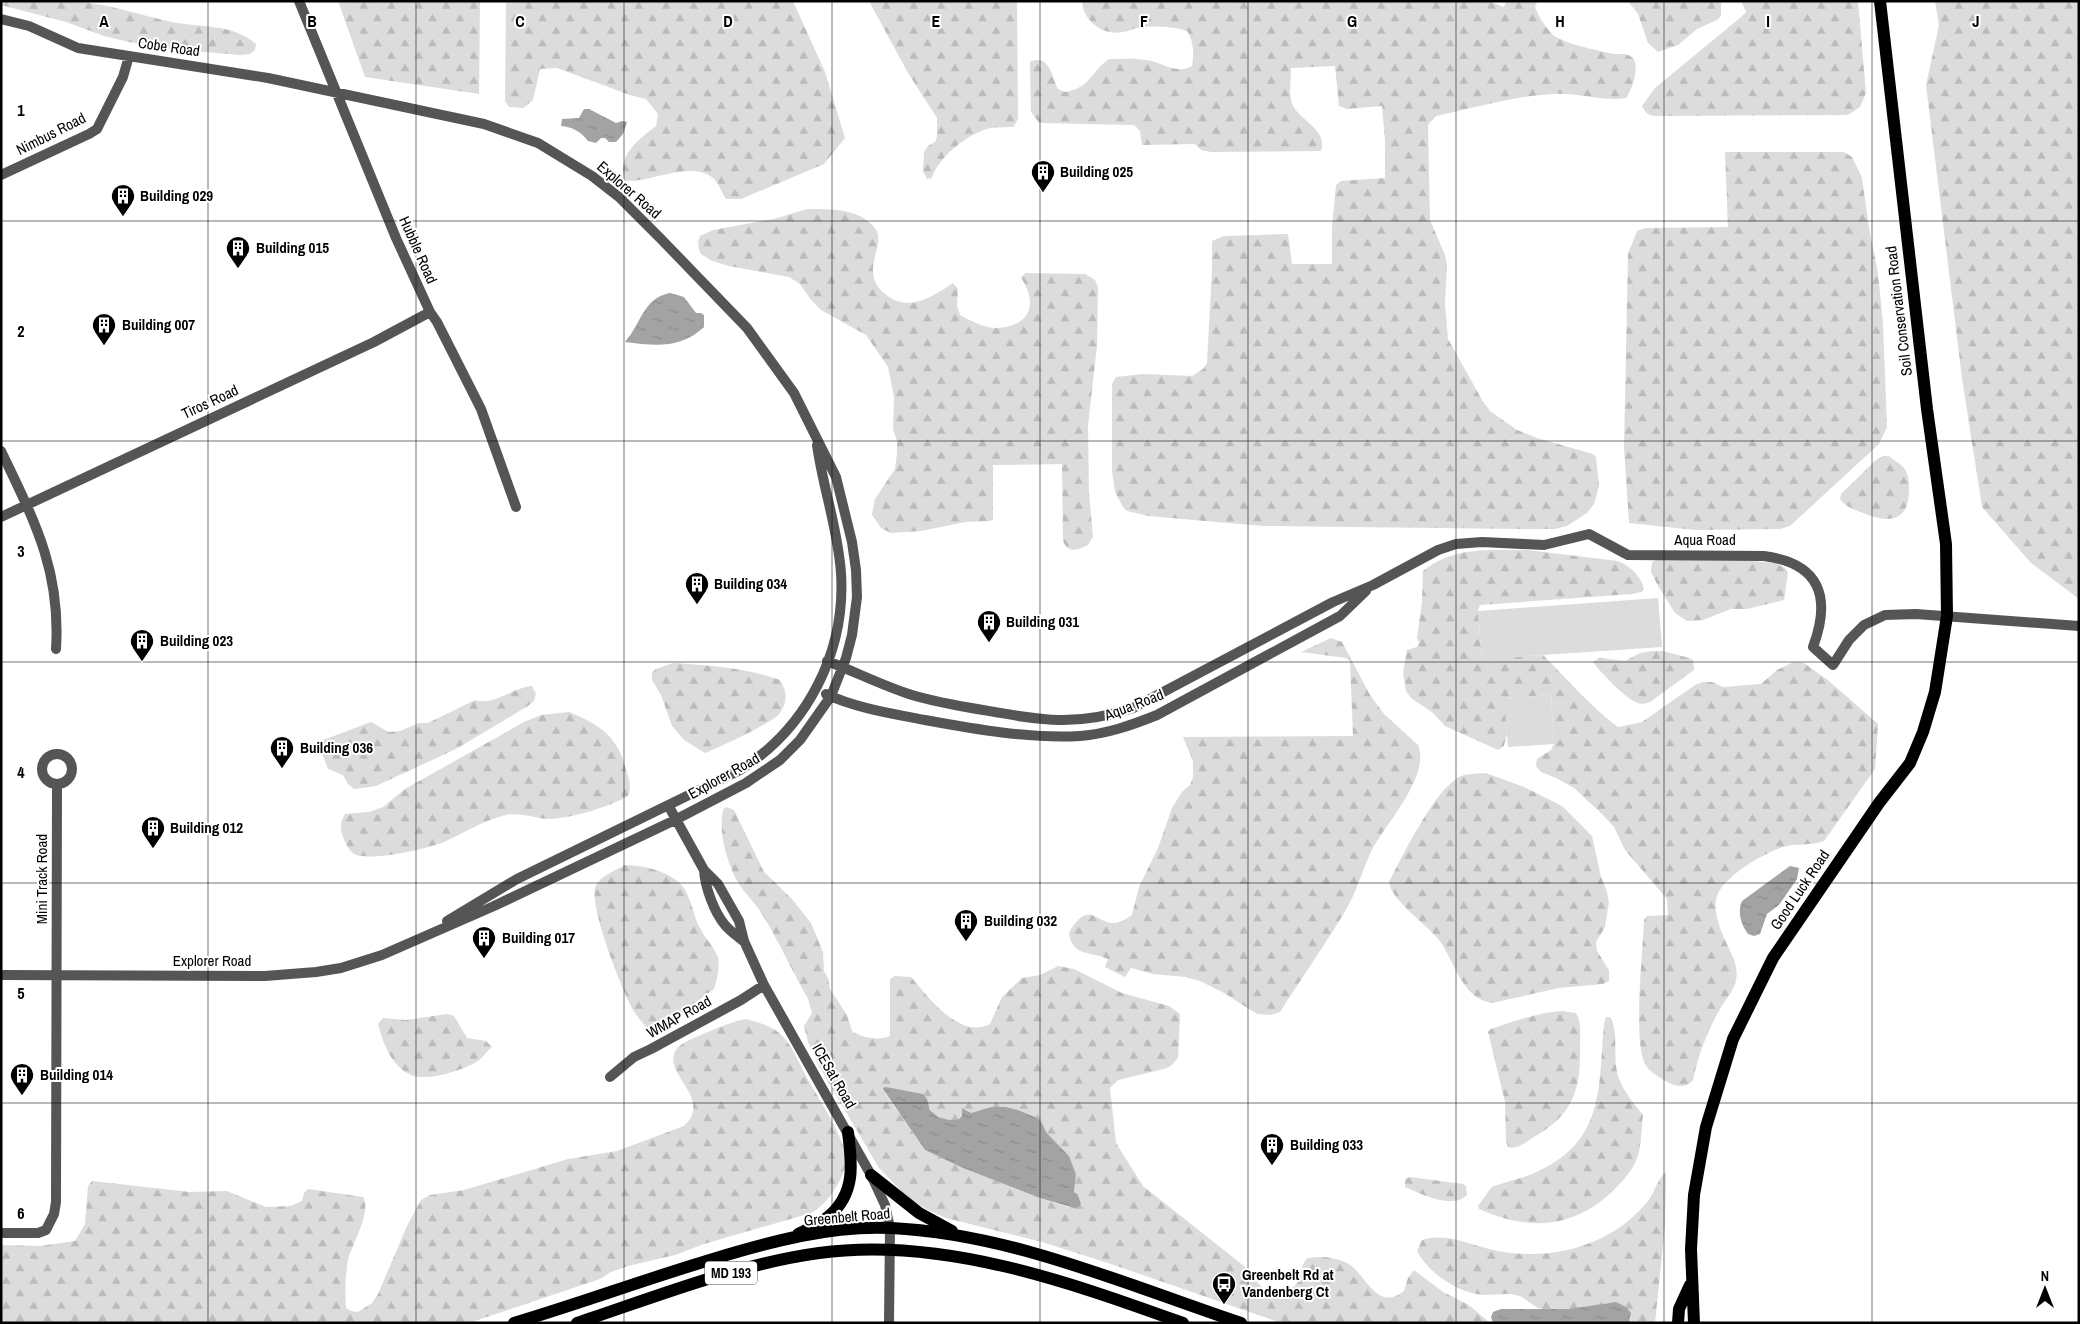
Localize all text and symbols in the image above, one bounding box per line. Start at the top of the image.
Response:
text: A [99,10,109,32]
text: B [307,10,317,32]
text: C [515,10,525,32]
text: D [723,10,733,32]
text: E [932,10,941,32]
text: F [1140,10,1148,32]
text: G [1347,10,1357,32]
text: H [1555,10,1565,32]
text: I [1766,10,1770,32]
text: J [1972,10,1980,32]
street label: Cobe Road [137,32,201,61]
text: 1 [17,99,25,121]
street label: Nimbus Road [13,107,89,160]
street label: Explorer Road [593,156,666,223]
building icon: Building 025 [1030,159,1056,193]
place label: Building 025 [1060,161,1133,182]
building icon: Building 029 [110,183,136,217]
place label: Building 029 [140,185,213,206]
street label: Hubble Road [394,213,443,287]
building icon: Building 015 [225,235,251,269]
place label: Building 015 [256,237,329,258]
street label: Soil Conservation Road [1880,245,1917,377]
building icon: Building 007 [91,312,117,346]
place label: Building 007 [122,314,195,335]
text: 2 [17,320,25,342]
street label: Tiros Road [178,379,242,424]
street label: Aqua Road [1673,529,1736,550]
text: 3 [17,540,25,562]
building icon: Building 034 [684,571,710,605]
place label: Building 034 [714,573,787,594]
building icon: Building 031 [976,609,1002,643]
place label: Building 031 [1006,611,1079,632]
building icon: Building 023 [129,628,155,662]
place label: Building 023 [160,630,233,651]
street label: Aqua Road [1100,684,1166,726]
building icon: Building 036 [269,735,295,769]
place label: Building 036 [300,737,373,758]
street label: Explorer Road [684,747,763,804]
text: 4 [17,761,25,783]
building icon: Building 012 [140,815,166,849]
place label: Building 012 [170,817,243,838]
street label: Mini Track Road [31,834,52,924]
street label: Good Luck Road [1765,846,1834,934]
building icon: Building 032 [953,908,979,942]
place label: Building 032 [984,910,1057,931]
building icon: Building 017 [471,925,497,959]
place label: Building 017 [502,927,575,948]
street label: Explorer Road [173,950,251,971]
text: 5 [17,982,25,1004]
street label: WMAP Road [643,990,715,1043]
street label: ICESat Road [807,1039,861,1112]
building icon: Building 014 [9,1062,35,1096]
place label: Building 014 [40,1064,113,1085]
building icon: Building 033 [1259,1132,1285,1166]
place label: Building 033 [1290,1134,1363,1155]
text: 6 [17,1202,25,1224]
street label: Greenbelt Road [803,1202,891,1231]
road number: MD 193 [705,1262,757,1284]
place label: Greenbelt Rd at Vandenberg Ct [1242,1264,1334,1302]
north arrow [2020,1264,2070,1314]
text: N [2041,1267,2049,1285]
bus stop icon: Greenbelt Rd at Vandenberg Ct [1211,1271,1237,1305]

